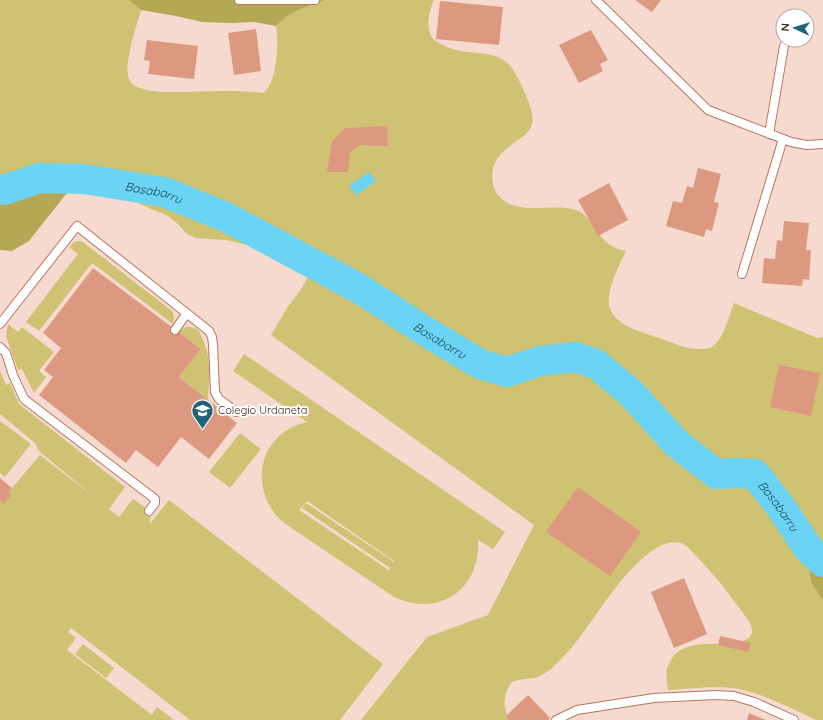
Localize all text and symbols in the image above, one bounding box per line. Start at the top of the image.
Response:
north arrow [775,8,815,48]
text: N [778,23,792,32]
water label: Basabarru [124,178,186,207]
water label: Basabarru [411,318,470,362]
school or university icon: Colegio Urdaneta [189,397,215,430]
place label: Colegio Urdaneta [218,403,307,417]
water label: Basabarru [755,477,803,535]

